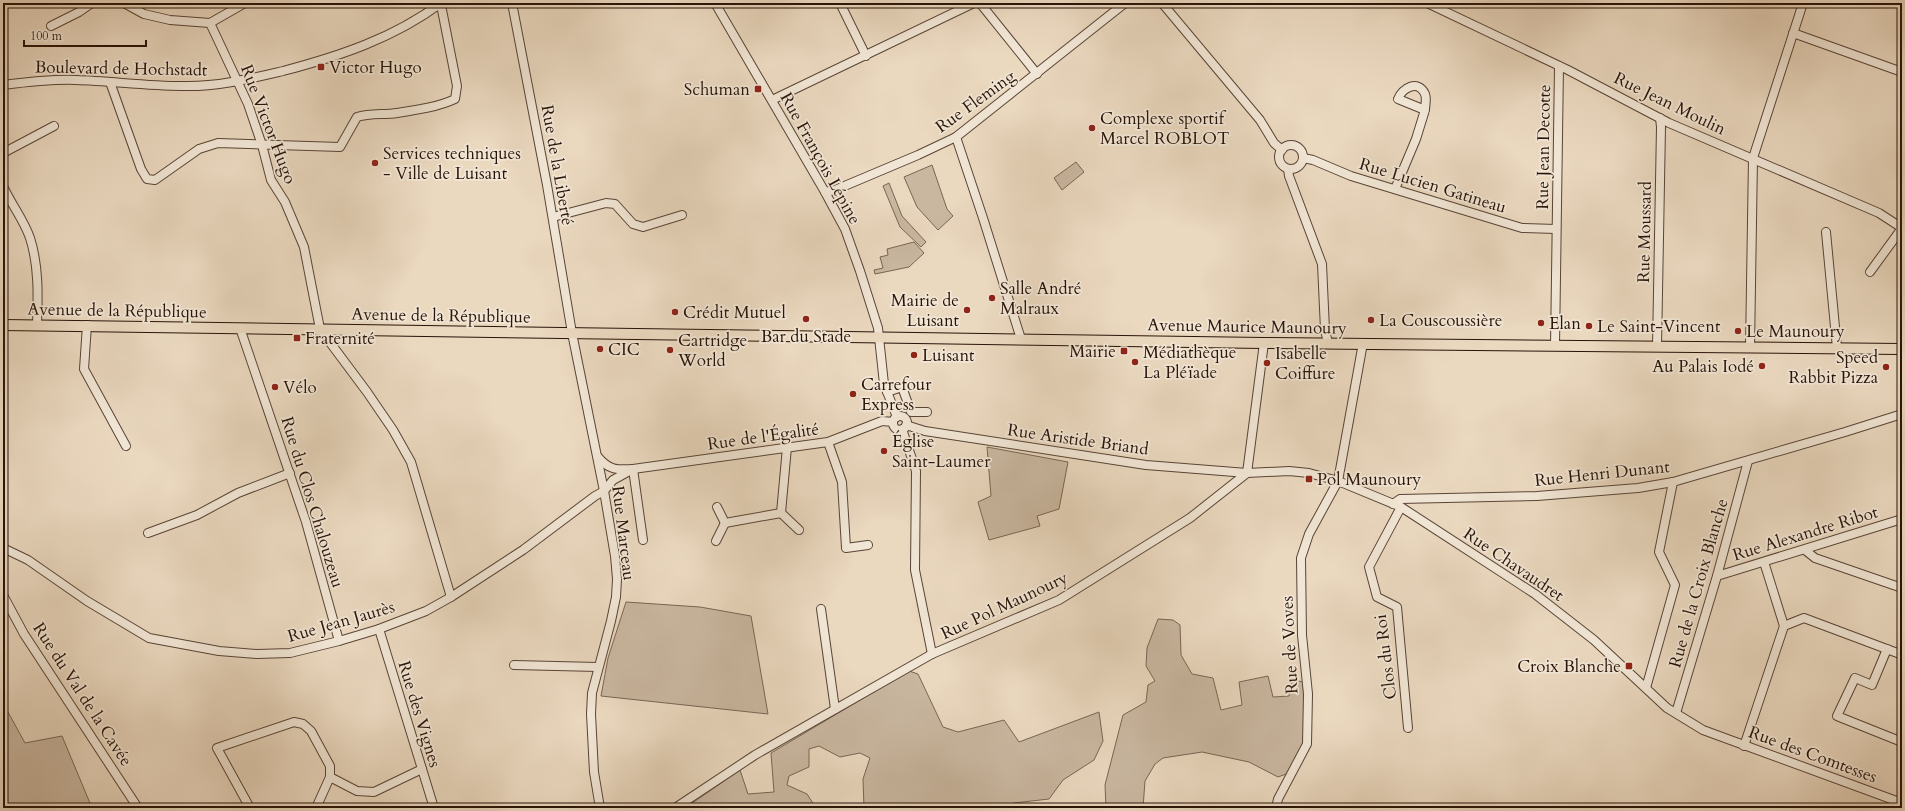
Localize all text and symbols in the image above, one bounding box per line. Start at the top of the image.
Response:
scale bar [24,22,146,48]
text: 100 m [30,28,63,44]
street label: Boulevard de Hochstadt [35,55,208,82]
place label: Victor Hugo [329,56,422,79]
street label: Rue Victor Hugo [235,61,302,187]
marker: Victor Hugo [316,62,326,72]
street label: Rue Fleming [931,64,1020,138]
street label: Rue Jean Moulin [1610,66,1730,141]
place label: Schuman [684,78,750,101]
marker: Schuman [753,84,763,94]
street label: Rue Jean Decotte [1531,84,1556,210]
street label: Rue François Lépine [775,88,866,228]
street label: Rue de la Liberté [536,103,579,227]
place label: Complexe sportif Marcel ROBLOT [1100,107,1229,150]
marker: Complexe sportif Marcel ROBLOT [1087,123,1097,133]
place label: Services techniques - Ville de Luisant [383,142,521,185]
street label: Rue Lucien Gatineau [1357,152,1509,219]
marker: Services techniques - Ville de Luisant [370,158,380,168]
street label: Rue Moussard [1632,181,1657,283]
place label: Salle André Malraux [1000,277,1082,320]
place label: Mairie de Luisant [891,289,960,332]
marker: Salle André Malraux [987,293,997,303]
street label: Avenue de la République [27,297,207,324]
place label: Crédit Mutuel [683,301,786,324]
street label: Avenue de la République [351,302,531,329]
marker: Mairie de Luisant [962,305,972,315]
marker: Crédit Mutuel [670,307,680,317]
place label: La Couscoussière [1379,309,1502,332]
place label: Elan [1549,312,1581,335]
street label: Avenue Maurice Maunoury [1147,313,1347,340]
marker: Bar du Stade [801,314,811,324]
marker: La Couscoussière [1366,315,1376,325]
place label: Le Saint-Vincent [1597,315,1721,338]
marker: Elan [1536,318,1546,328]
place label: Le Maunoury [1746,320,1845,343]
marker: Le Saint-Vincent [1584,321,1594,331]
place label: Bar du Stade [761,325,851,348]
marker: Le Maunoury [1733,326,1743,336]
place label: Fraternité [305,327,375,350]
place label: Cartridge World [677,329,747,372]
marker: Fraternité [292,333,302,343]
place label: CIC [608,338,640,361]
place label: Mairie [1069,340,1116,363]
place label: Médiathèque La Pléïade [1143,341,1236,384]
place label: Isabelle Coiffure [1275,342,1335,385]
marker: CIC [595,344,605,354]
place label: Luisant [922,344,975,367]
marker: Cartridge World [665,345,675,355]
marker: Mairie [1119,346,1129,356]
place label: Speed Rabbit Pizza [1789,346,1879,389]
marker: Luisant [909,350,919,360]
place label: Au Palais Iodé [1652,355,1754,378]
marker: Médiathèque La Pléïade [1130,357,1140,367]
marker: Isabelle Coiffure [1262,358,1272,368]
marker: Au Palais Iodé [1757,361,1767,371]
marker: Speed Rabbit Pizza [1881,362,1891,372]
place label: Carrefour Express [861,373,932,416]
place label: Vélo [283,376,317,399]
marker: Vélo [270,382,280,392]
marker: Carrefour Express [848,389,858,399]
street label: Rue du Clos Chalouzeau [276,414,349,590]
street label: Rue de l'Égalité [706,417,820,456]
street label: Rue Aristide Briand [1006,418,1150,461]
place label: Église Saint-Laumer [892,430,991,473]
marker: Église Saint-Laumer [879,446,889,456]
street label: Rue Henri Dunant [1533,455,1671,492]
place label: Pol Maunoury [1317,468,1421,491]
marker: Pol Maunoury [1304,474,1314,484]
street label: Rue Marceau [606,484,641,582]
street label: Rue de la Croix Blanche [1663,496,1734,670]
street label: Rue Alexandre Ribot [1730,500,1881,567]
street label: Rue Chavaudret [1459,522,1569,607]
street label: Rue Pol Maunoury [937,566,1071,645]
street label: Rue Jean Jaurès [285,595,398,648]
street label: Rue de Voves [1275,595,1304,695]
street label: Clos du Roi [1369,613,1402,701]
street label: Rue du Val de la Cavée [27,618,138,771]
place label: Croix Blanche [1517,655,1621,678]
street label: Rue des Vignes [392,658,447,771]
marker: Croix Blanche [1624,661,1634,671]
street label: Rue des Comtesses [1746,721,1880,788]

